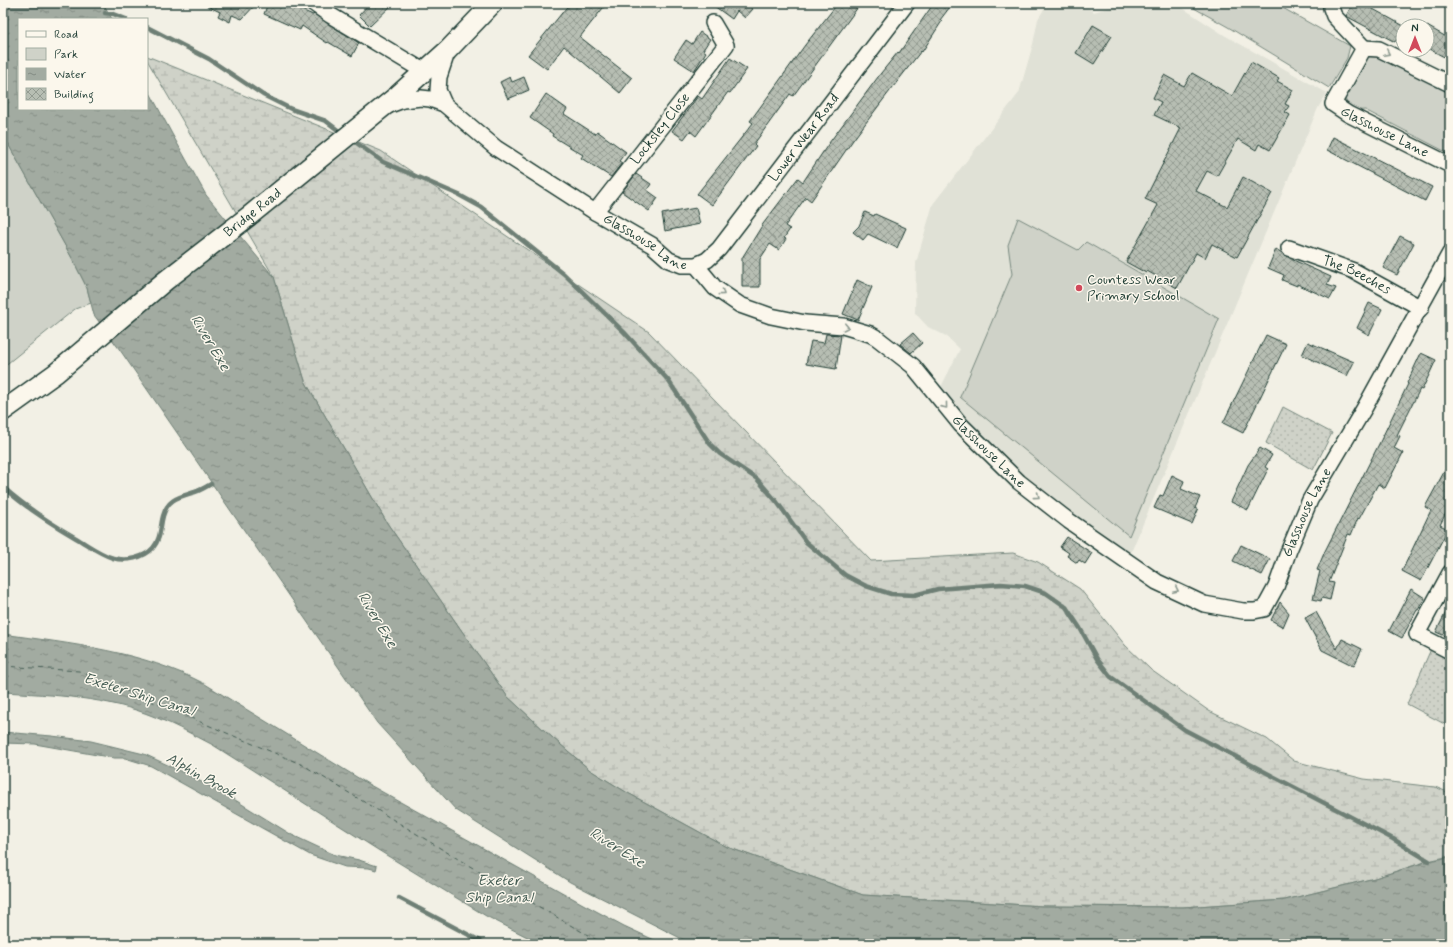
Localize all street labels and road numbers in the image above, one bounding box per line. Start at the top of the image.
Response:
street label: Locksley Close [627,89,694,168]
street label: Lower Wear Road [765,90,843,185]
street label: Glasshouse Lane [1337,102,1432,162]
street label: Bridge Road [220,184,285,241]
street label: Glasshouse Lane [600,210,687,274]
street label: The Beeches [1320,252,1394,299]
street label: Glasshouse Lane [948,412,1029,492]
street label: Glasshouse Lane [1278,465,1336,559]

